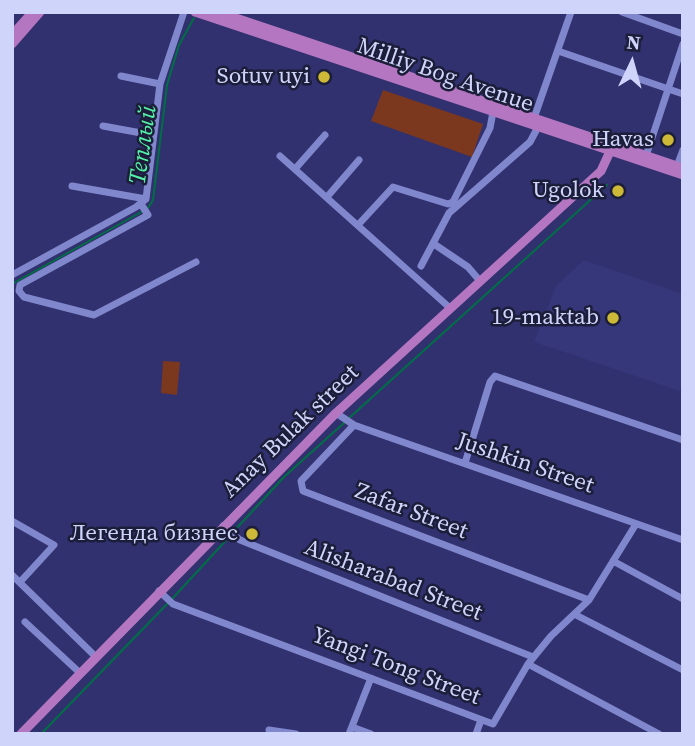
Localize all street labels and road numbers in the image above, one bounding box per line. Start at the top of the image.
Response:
street label: Milliy Bog Avenue [353,33,537,119]
street label: Anay Bulak street [217,360,365,504]
street label: Jushkin Street [453,428,597,500]
street label: Zafar Street [351,478,471,546]
street label: Alisharabad Street [300,534,486,628]
street label: Yangi Tong Street [308,622,484,712]

